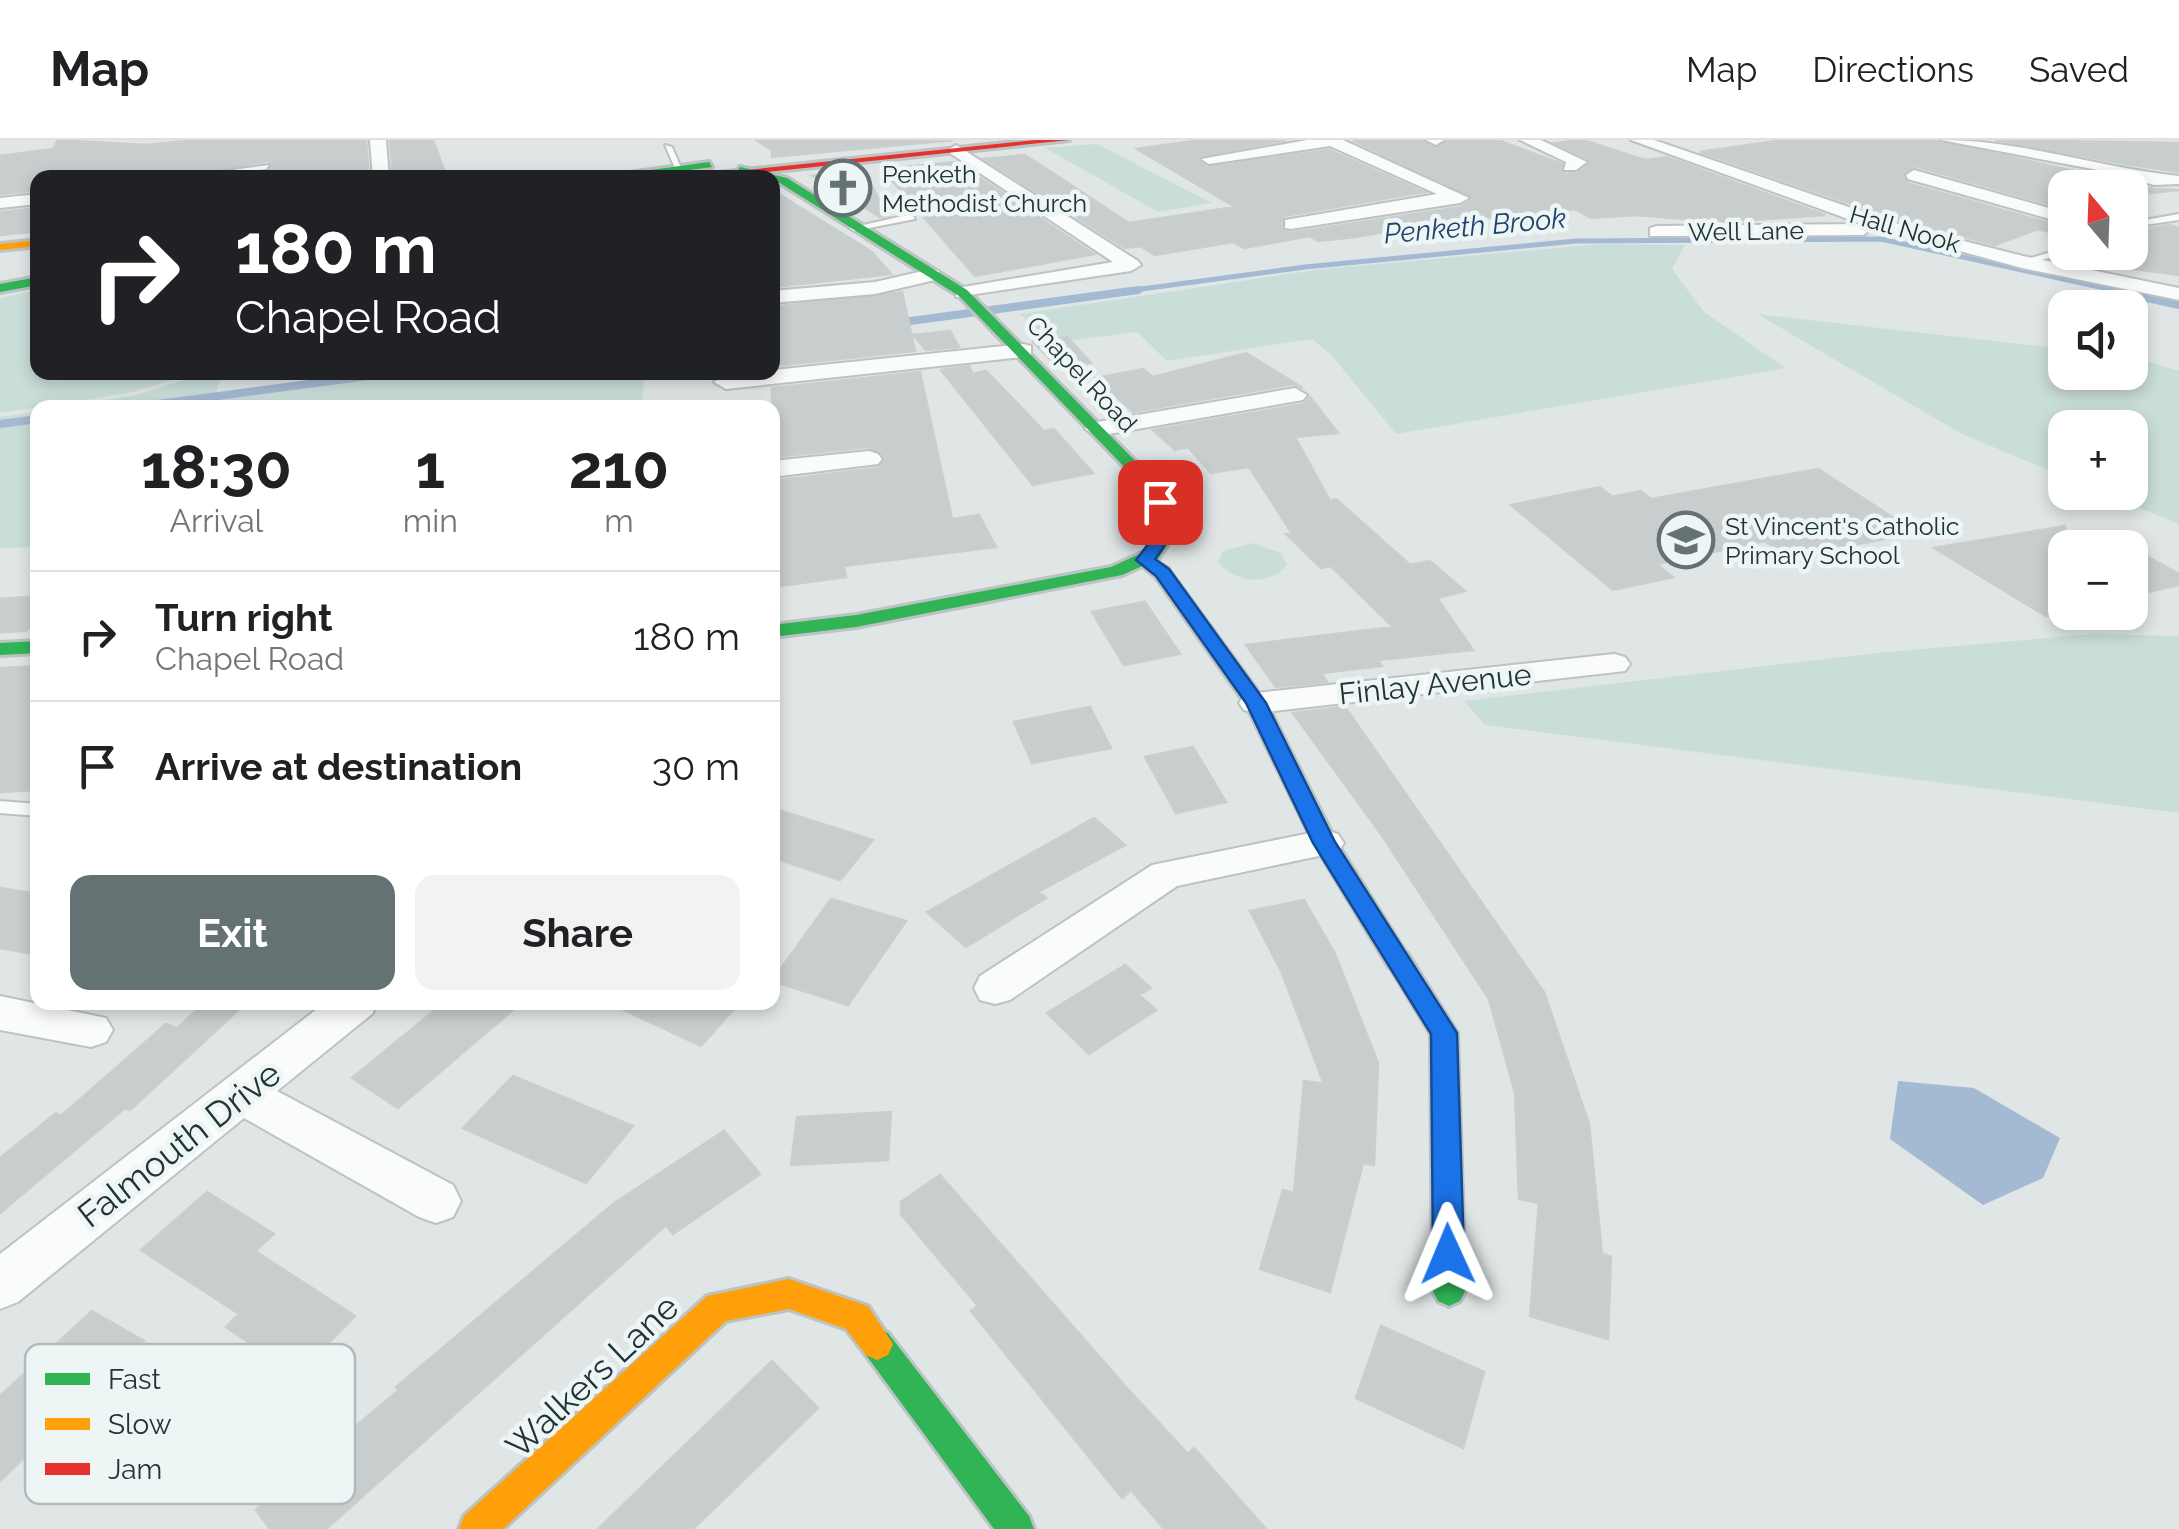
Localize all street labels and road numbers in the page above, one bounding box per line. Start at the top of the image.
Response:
street label: Hall Nook [1846,199,1964,259]
street label: Well Lane [1688,215,1804,247]
street label: Chapel Road [1021,310,1143,438]
street label: Finlay Avenue [1337,656,1533,712]
street label: Falmouth Drive [70,1052,288,1236]
street label: Walkers Lane [498,1286,686,1466]

